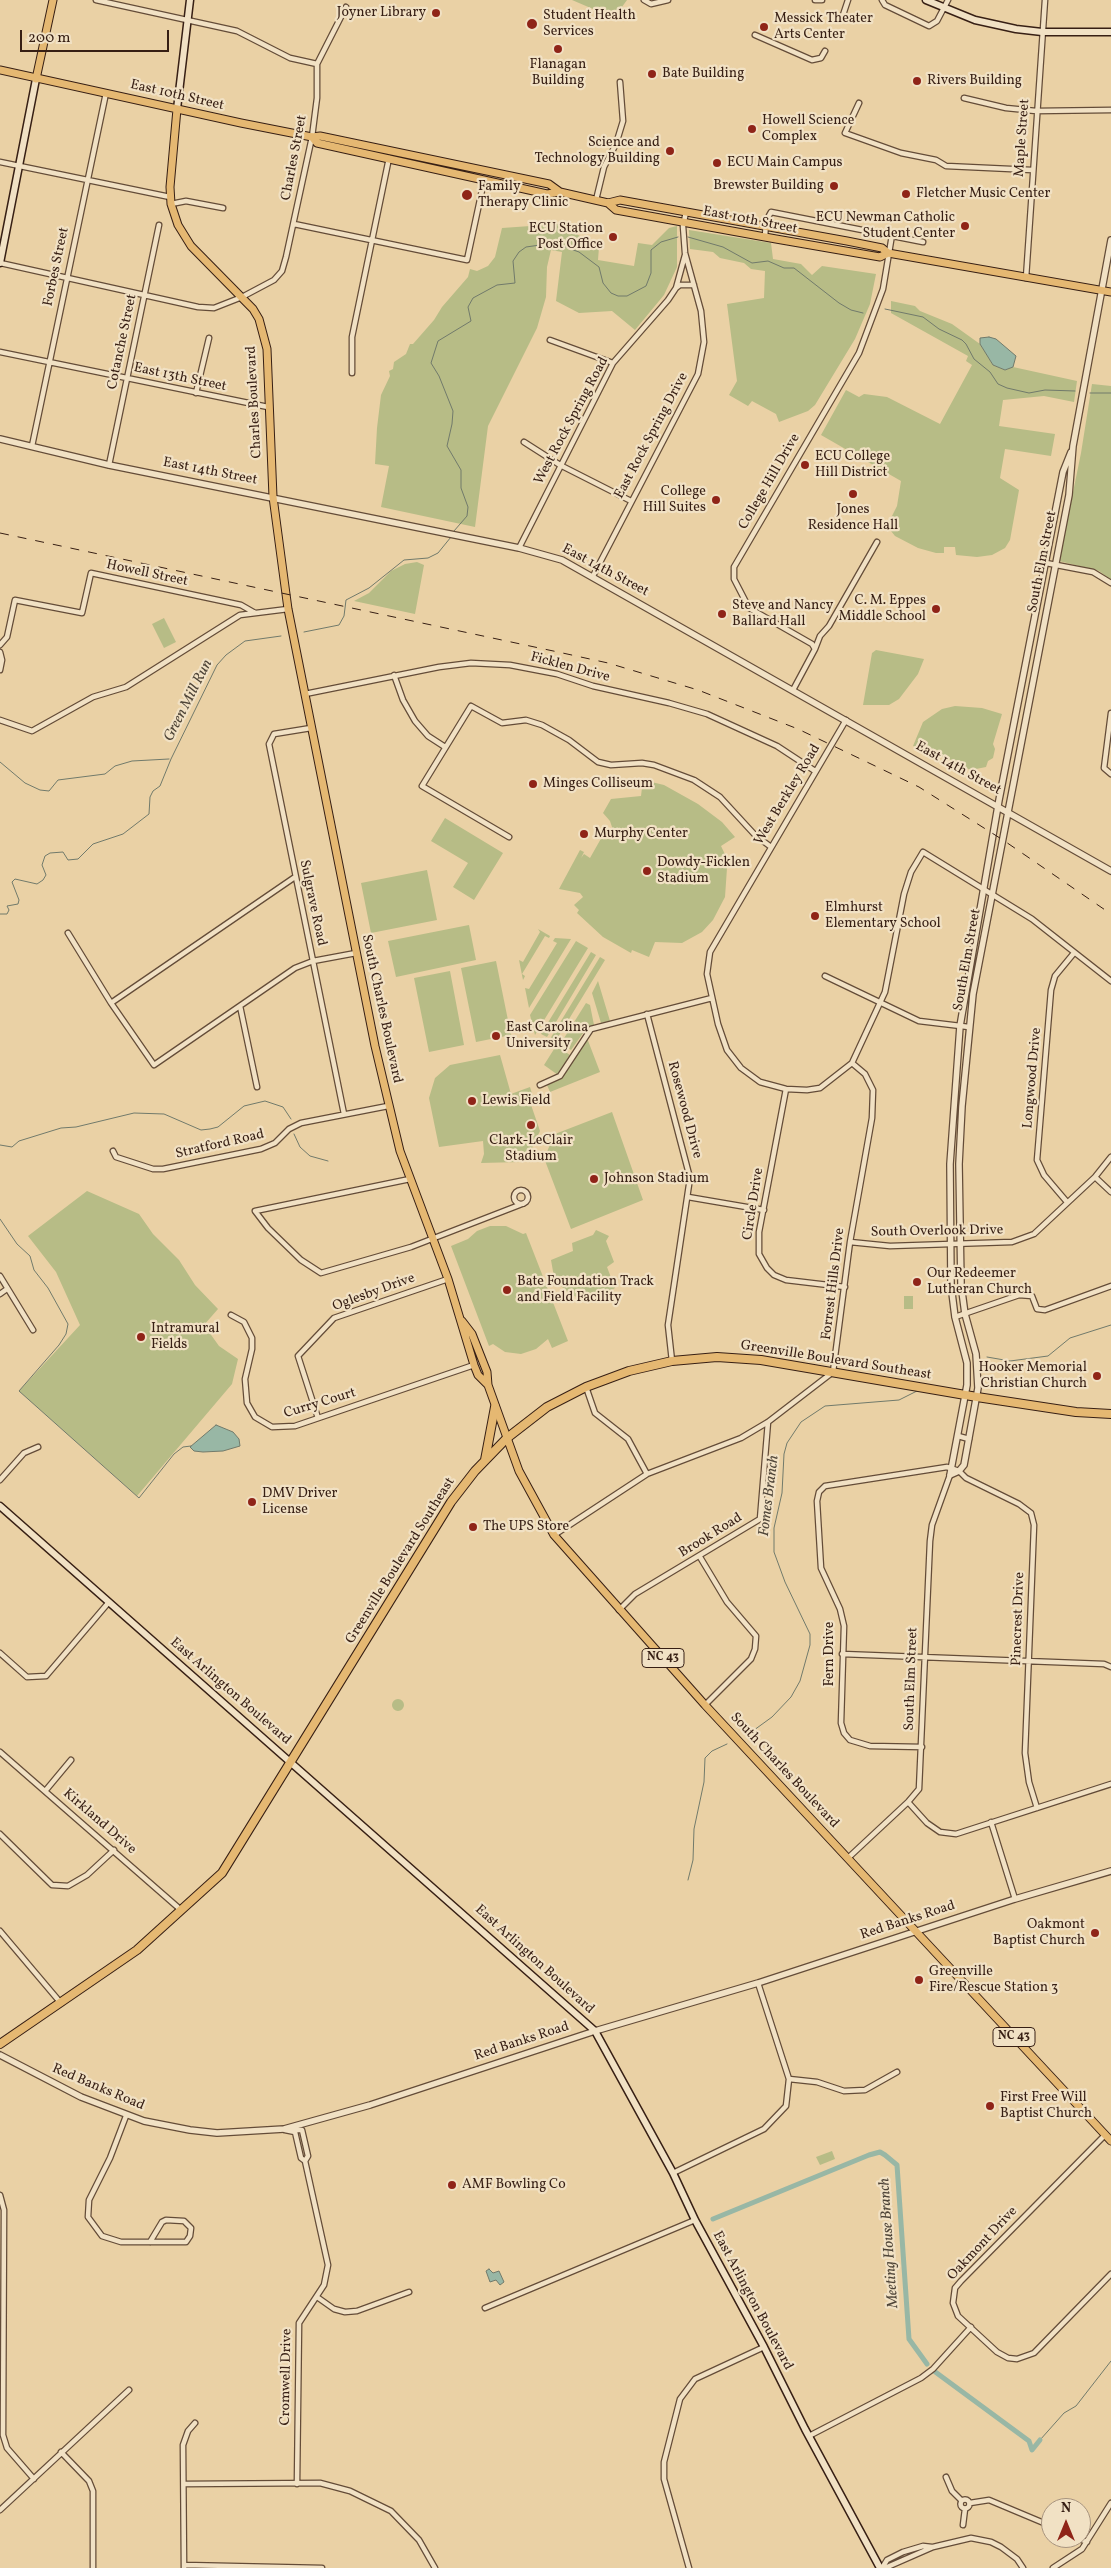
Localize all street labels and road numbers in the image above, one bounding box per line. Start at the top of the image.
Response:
street label: East 10th Street [128,77,226,115]
street label: Maple Street [1012,98,1034,178]
street label: Charles Street [278,114,312,202]
street label: East 10th Street [701,204,799,238]
street label: Forbes Street [40,226,74,308]
street label: Cotanche Street [105,293,141,391]
street label: Charles Boulevard [244,345,266,459]
street label: West Rock Spring Road [531,354,613,488]
street label: East 13th Street [132,360,228,396]
street label: East Rock Spring Drive [612,370,692,502]
street label: College Hill Drive [736,431,804,533]
street label: East 14th Street [161,455,259,489]
street label: South Elm Street [1025,510,1061,614]
street label: East 14th Street [559,541,651,601]
street label: Howell Street [105,557,189,591]
street label: Ficklen Drive [529,649,611,687]
street label: East 14th Street [912,738,1004,800]
street label: West Berkley Road [751,741,825,849]
street label: Sulgrave Road [295,858,329,948]
street label: South Elm Street [951,908,985,1012]
street label: South Charles Boulevard [357,933,405,1085]
street label: Longwood Drive [1020,1027,1046,1129]
street label: Rosewood Drive [663,1060,705,1160]
street label: Stratford Road [174,1127,266,1163]
street label: Circle Drive [740,1167,768,1241]
street label: South Overlook Drive [871,1222,1003,1242]
street label: Forrest Hills Drive [819,1227,849,1341]
street label: Oglesby Drive [331,1270,417,1316]
street label: Greenville Boulevard Southeast [739,1338,933,1384]
street label: Curry Court [282,1385,358,1423]
street label: Greenville Boulevard Southeast [343,1475,459,1647]
street label: Brook Road [676,1510,746,1562]
street label: Pinecrest Drive [1009,1572,1029,1666]
street label: Fern Drive [822,1621,838,1687]
street label: South Elm Street [902,1627,922,1731]
street label: East Arlington Boulevard [166,1635,294,1749]
road number: NC 43 [642,1649,684,1668]
street label: South Charles Boulevard [726,1710,842,1832]
street label: Kirkland Drive [59,1786,139,1858]
street label: Red Banks Road [858,1898,958,1944]
street label: East Arlington Boulevard [471,1902,597,2018]
street label: Red Banks Road [472,2019,572,2065]
road number: NC 43 [993,2028,1035,2046]
street label: Red Banks Road [49,2061,147,2115]
street label: Oakmont Drive [944,2204,1022,2284]
street label: East Arlington Boulevard [708,2229,796,2373]
street label: Cromwell Drive [278,2328,296,2426]

